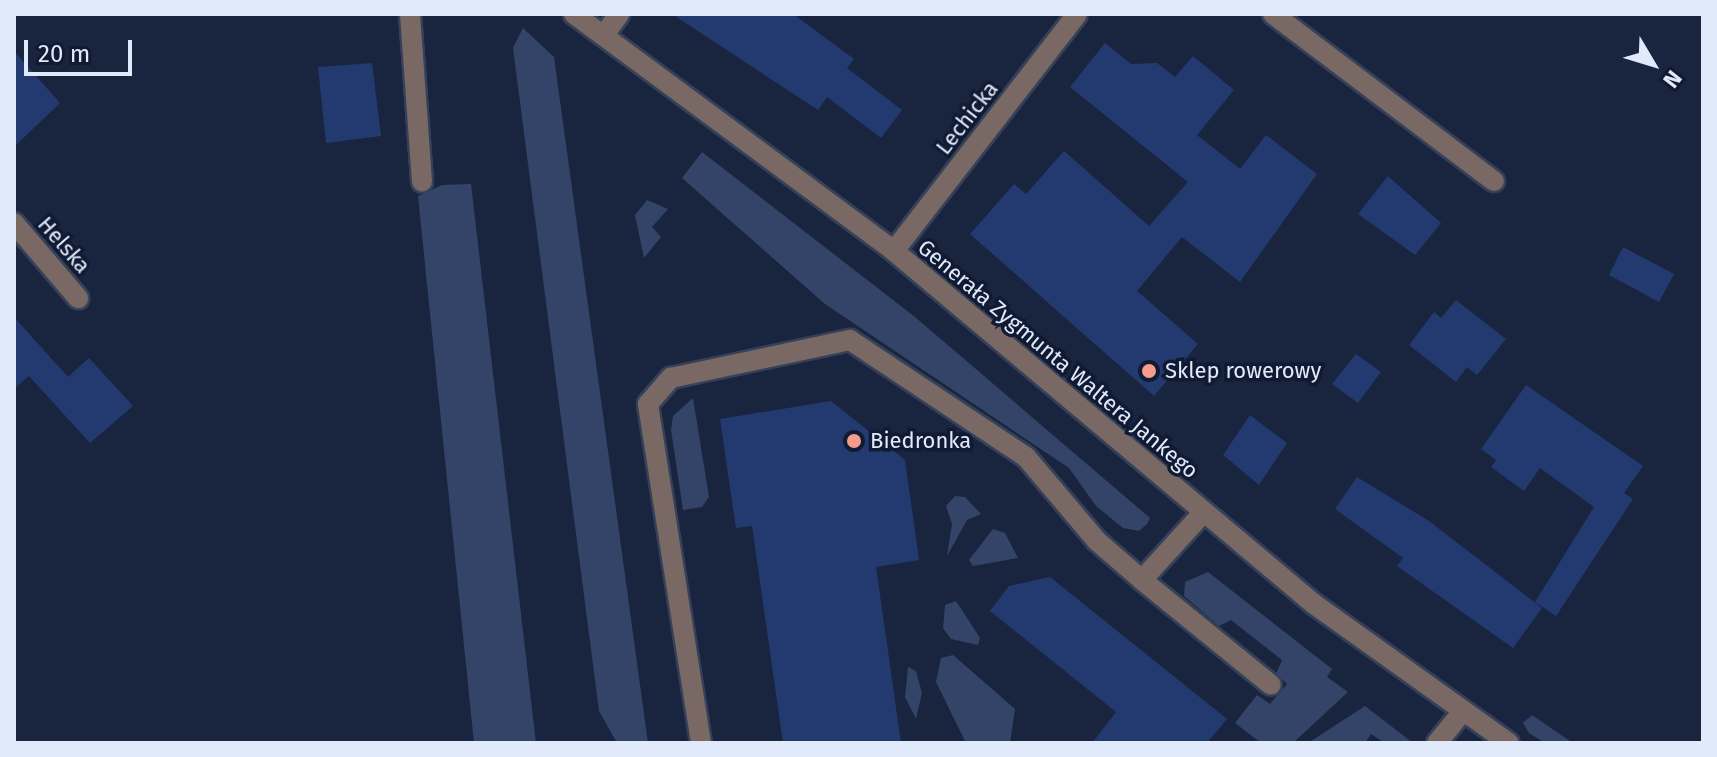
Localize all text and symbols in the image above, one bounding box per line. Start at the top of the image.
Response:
scale bar [28,24,136,74]
north arrow [1613,24,1693,104]
text: 20 m [38,40,90,68]
text: N [1657,65,1687,93]
street label: Lechicka [930,76,1004,160]
street label: Helska [32,211,96,279]
street label: Generała Zygmunta Waltera Jankego [913,234,1203,484]
place label: Sklep rowerowy [1165,358,1321,384]
marker: Sklep rowerowy [1140,362,1158,380]
place label: Biedronka [870,428,971,454]
marker: Biedronka [845,432,863,450]

